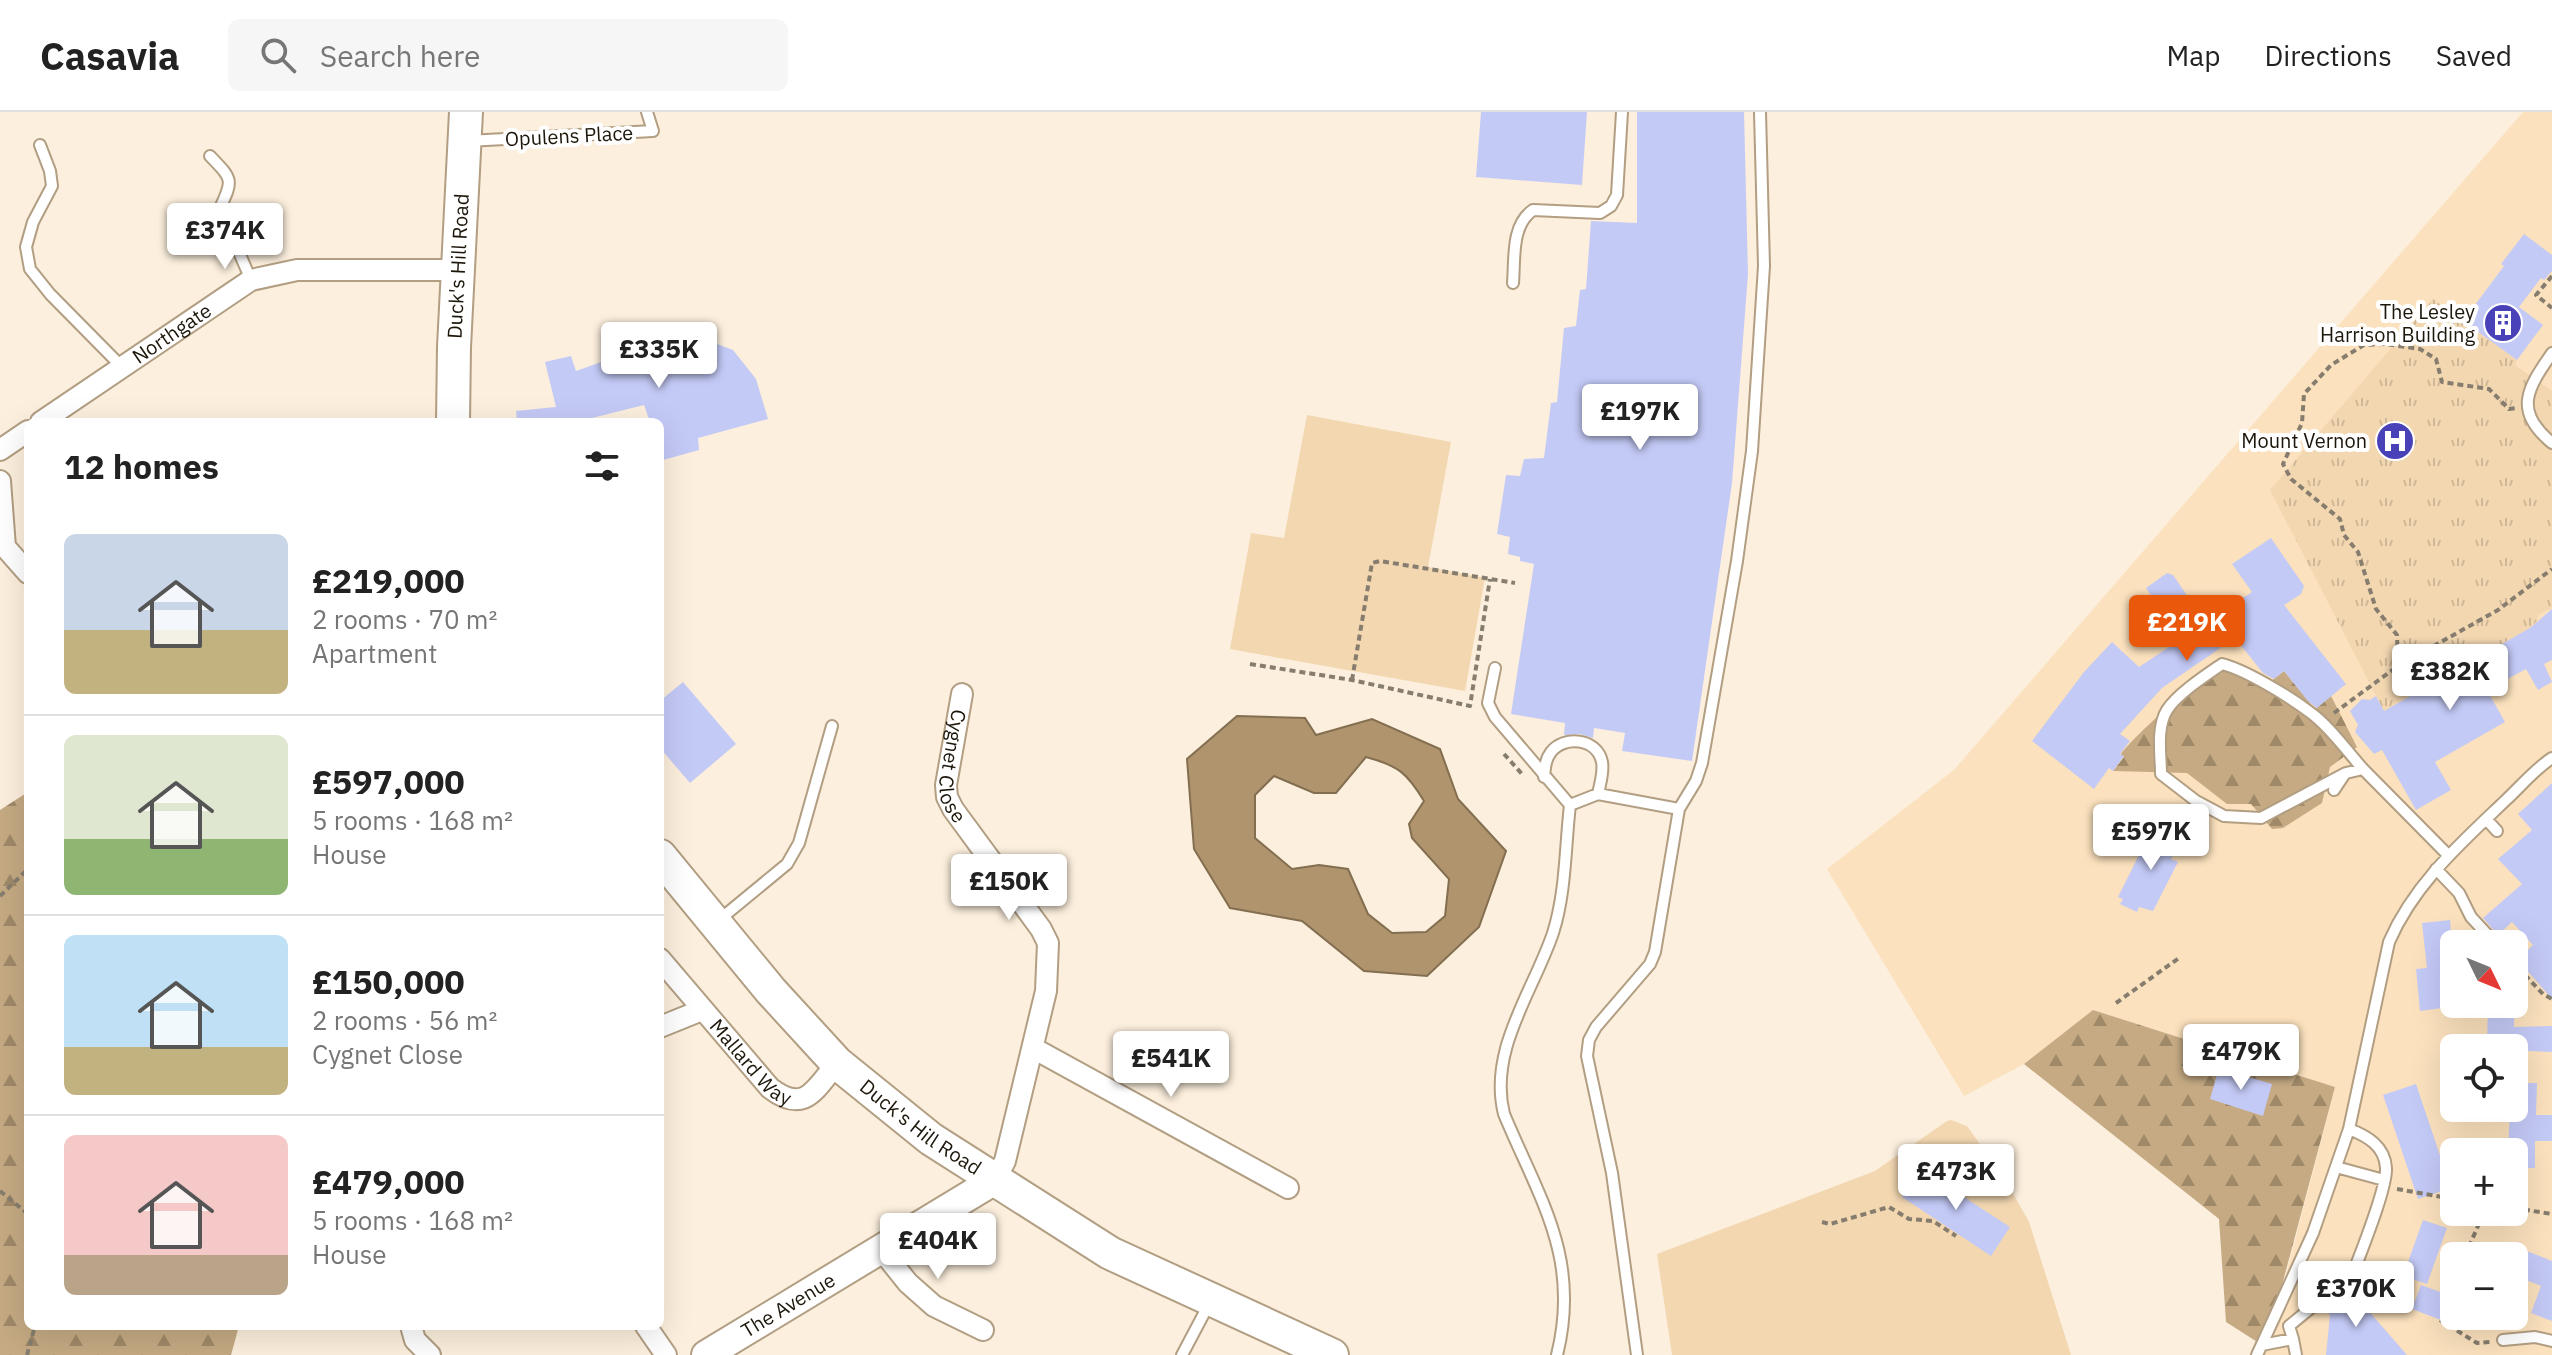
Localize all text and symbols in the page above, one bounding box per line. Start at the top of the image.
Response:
search box [228,19,788,91]
text: Casavia [40,31,180,80]
icon: search [256,33,300,77]
text: Search here [320,36,481,75]
text: Map [2166,37,2220,74]
text: Directions [2264,37,2392,74]
text: Saved [2436,37,2512,74]
street label: Opulens Place [504,119,634,152]
street label: Duck's Hill Road [440,193,475,339]
pin: £374K [169,203,281,271]
text: £374K [185,212,265,246]
street label: Northgate [127,297,217,370]
place label: The Lesley Harrison Building [2320,298,2475,348]
building icon: The Lesley Harrison Building [2482,302,2524,344]
pin: £335K [603,322,715,390]
text: £335K [619,331,699,365]
pin: £197K [1584,384,1696,452]
text: £197K [1600,393,1680,427]
hospital icon: Mount Vernon [2374,420,2416,462]
place label: Mount Vernon [2241,427,2367,454]
text: 12 homes [64,444,219,488]
icon: filters [580,444,624,488]
text: £219,000 [312,558,465,602]
icon: home [128,566,224,662]
pin: £219K [2131,595,2243,663]
text: 2 rooms · 70 m² [312,602,497,636]
text: £219K [2147,604,2227,638]
text: Apartment [312,636,437,670]
pin: £382K [2394,644,2506,712]
text: £382K [2410,653,2490,687]
street label: Cygnet Close [933,707,973,828]
text: £597,000 [312,759,465,803]
icon: home [128,767,224,863]
text: 5 rooms · 168 m² [312,803,513,837]
pin: £597K [2095,804,2207,872]
text: £597K [2111,813,2191,847]
text: House [312,837,387,871]
pin: £150K [953,854,1065,922]
text: £150K [969,863,1049,897]
north arrow [2440,930,2528,1018]
map controls [2440,930,2528,1330]
text: £150,000 [312,959,465,1003]
icon: home [128,967,224,1063]
text: 2 rooms · 56 m² [312,1003,497,1037]
street label: Mallard Way [704,1013,796,1111]
pin: £479K [2185,1024,2297,1092]
pin: £541K [1115,1031,1227,1099]
text: £479K [2201,1033,2281,1067]
button: locate [2440,1034,2528,1122]
text: Cygnet Close [312,1037,463,1071]
text: £541K [1131,1040,1211,1074]
street label: Duck's Hill Road [854,1073,987,1181]
button: + [2440,1138,2528,1226]
pin: £473K [1900,1144,2012,1212]
text: £473K [1916,1153,1996,1187]
text: £479,000 [312,1159,465,1203]
icon: home [128,1167,224,1263]
text: 5 rooms · 168 m² [312,1203,513,1237]
pin: £404K [882,1213,994,1281]
text: £404K [898,1222,978,1256]
text: House [312,1237,387,1271]
button: − [2440,1242,2528,1330]
pin: £370K [2300,1261,2412,1329]
street label: The Avenue [736,1266,840,1344]
text: £370K [2316,1270,2396,1304]

